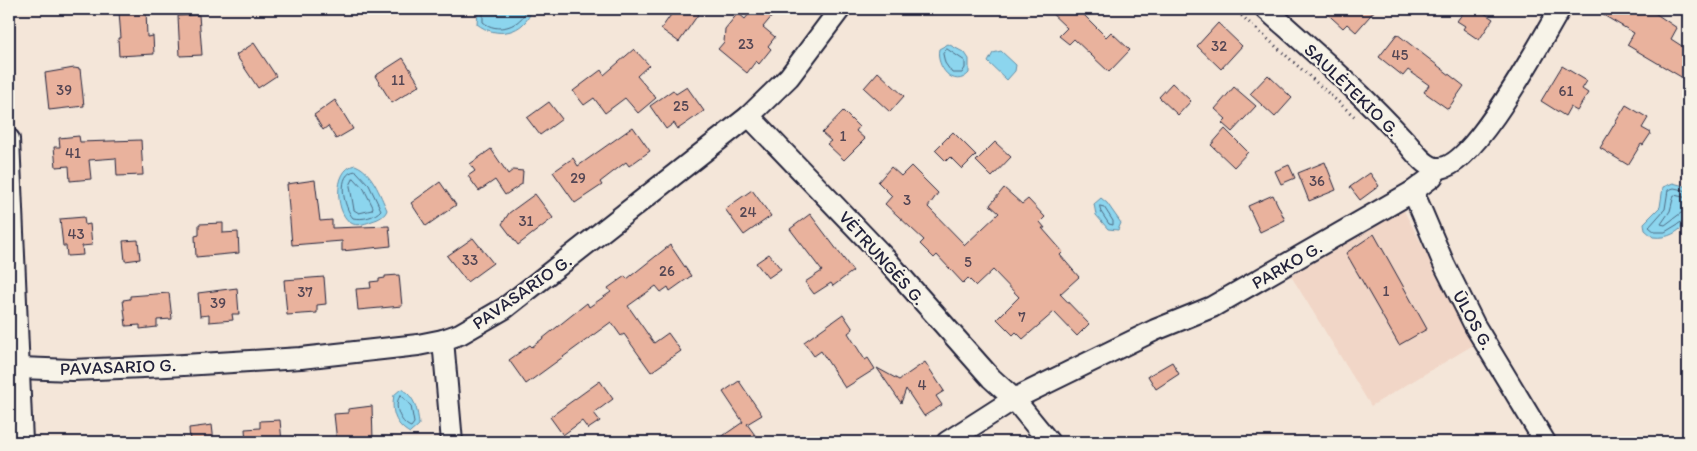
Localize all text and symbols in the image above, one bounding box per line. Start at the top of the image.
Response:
house number: 23 [738,35,754,53]
house number: 32 [1211,37,1227,55]
street label: SAULĖTEKIO G. [1299,39,1405,141]
house number: 45 [1392,46,1409,64]
house number: 11 [391,71,405,89]
house number: 39 [56,81,72,99]
house number: 61 [1559,82,1573,100]
house number: 25 [673,97,689,115]
house number: 1 [840,127,847,145]
house number: 41 [65,144,81,162]
house number: 29 [570,169,586,187]
house number: 36 [1309,172,1325,190]
house number: 3 [903,191,911,209]
house number: 24 [740,203,756,221]
street label: VĖTRUNGĖS G. [834,206,930,310]
house number: 31 [518,212,534,230]
house number: 43 [67,225,85,243]
street label: PARKO G. [1248,236,1326,294]
street label: PAVASARIO G. [468,250,576,334]
house number: 33 [462,251,478,269]
house number: 5 [964,253,972,271]
house number: 26 [659,262,675,280]
house number: 1 [1383,282,1390,300]
house number: 37 [297,283,313,301]
street label: ŪLOS G. [1448,286,1498,354]
house number: 39 [210,294,226,312]
house number: 7 [1018,308,1026,326]
street label: PAVASARIO G. [59,354,177,380]
house number: 4 [917,376,927,394]

